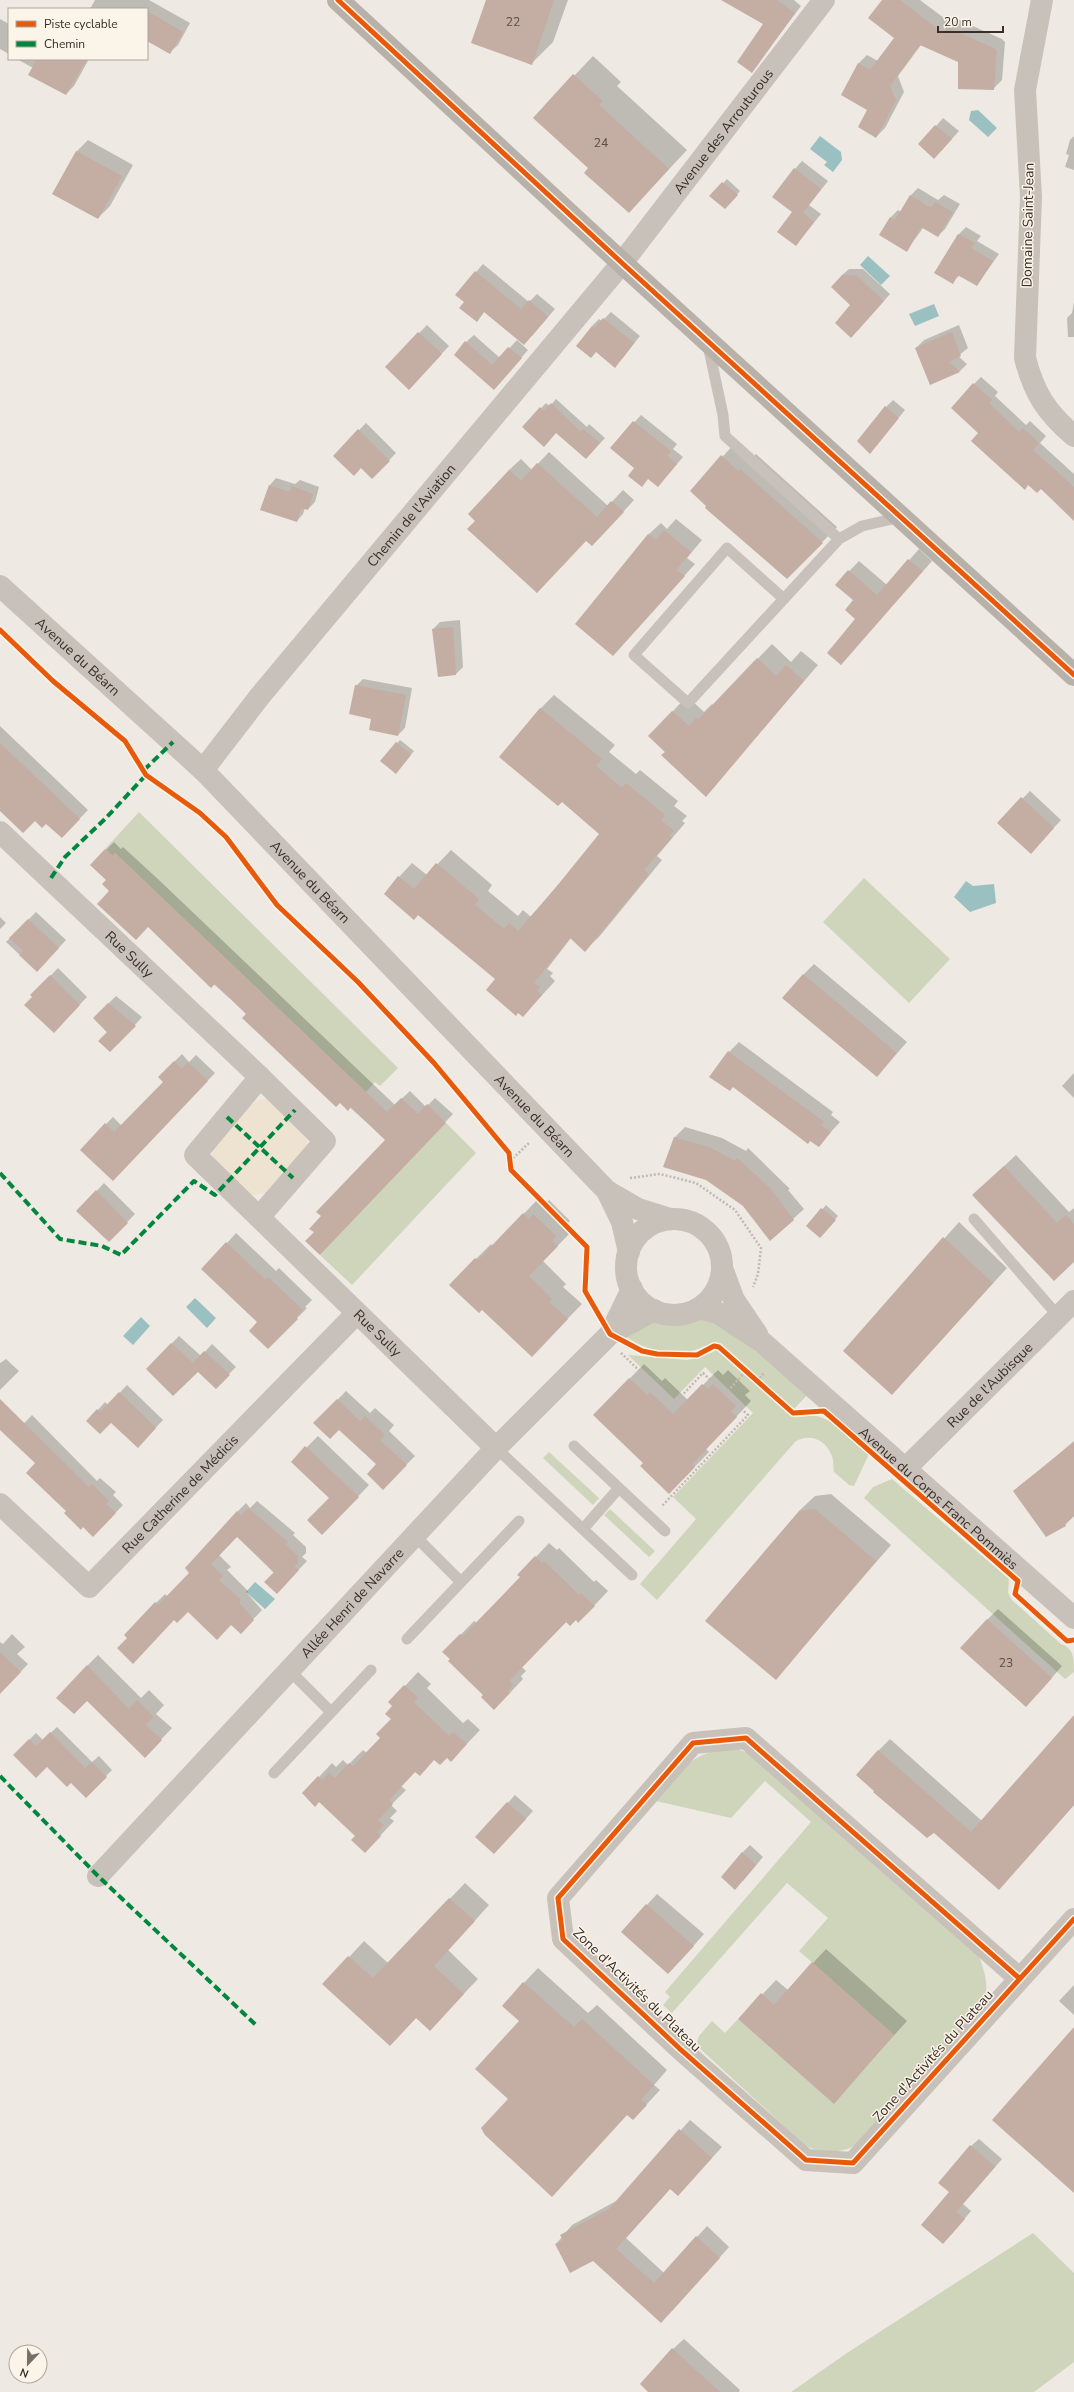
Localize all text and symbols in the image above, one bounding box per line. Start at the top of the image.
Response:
legend [8,8,148,60]
scale bar [938,8,1003,34]
house number: 22 [506,14,520,30]
text: 20 m [944,14,972,30]
text: Piste cyclable [44,16,118,32]
text: Chemin [44,36,85,52]
street label: Avenue des Arrouturous [669,64,778,198]
house number: 24 [594,135,608,151]
street label: Domaine Saint-Jean [1017,162,1039,288]
street label: Chemin de l'Aviation [362,460,460,571]
street label: Avenue du Béarn [31,613,124,700]
street label: Avenue du Béarn [266,836,355,927]
street label: Rue Sully [101,927,159,982]
street label: Avenue du Béarn [490,1070,579,1161]
street label: Rue Sully [350,1305,407,1361]
street label: Rue de l'Aubisque [943,1338,1037,1432]
street label: Avenue du Corps Franc Pommiès [855,1422,1022,1574]
street label: Rue Catherine de Médicis [118,1430,243,1557]
street label: Allée Henri de Navarre [296,1544,408,1662]
house number: 23 [999,1655,1013,1671]
street label: Zone d'Activités du Plateau [569,1924,705,2056]
street label: Zone d'Activités du Plateau [869,1986,997,2126]
north arrow [8,2344,48,2384]
text: N [18,2364,31,2381]

